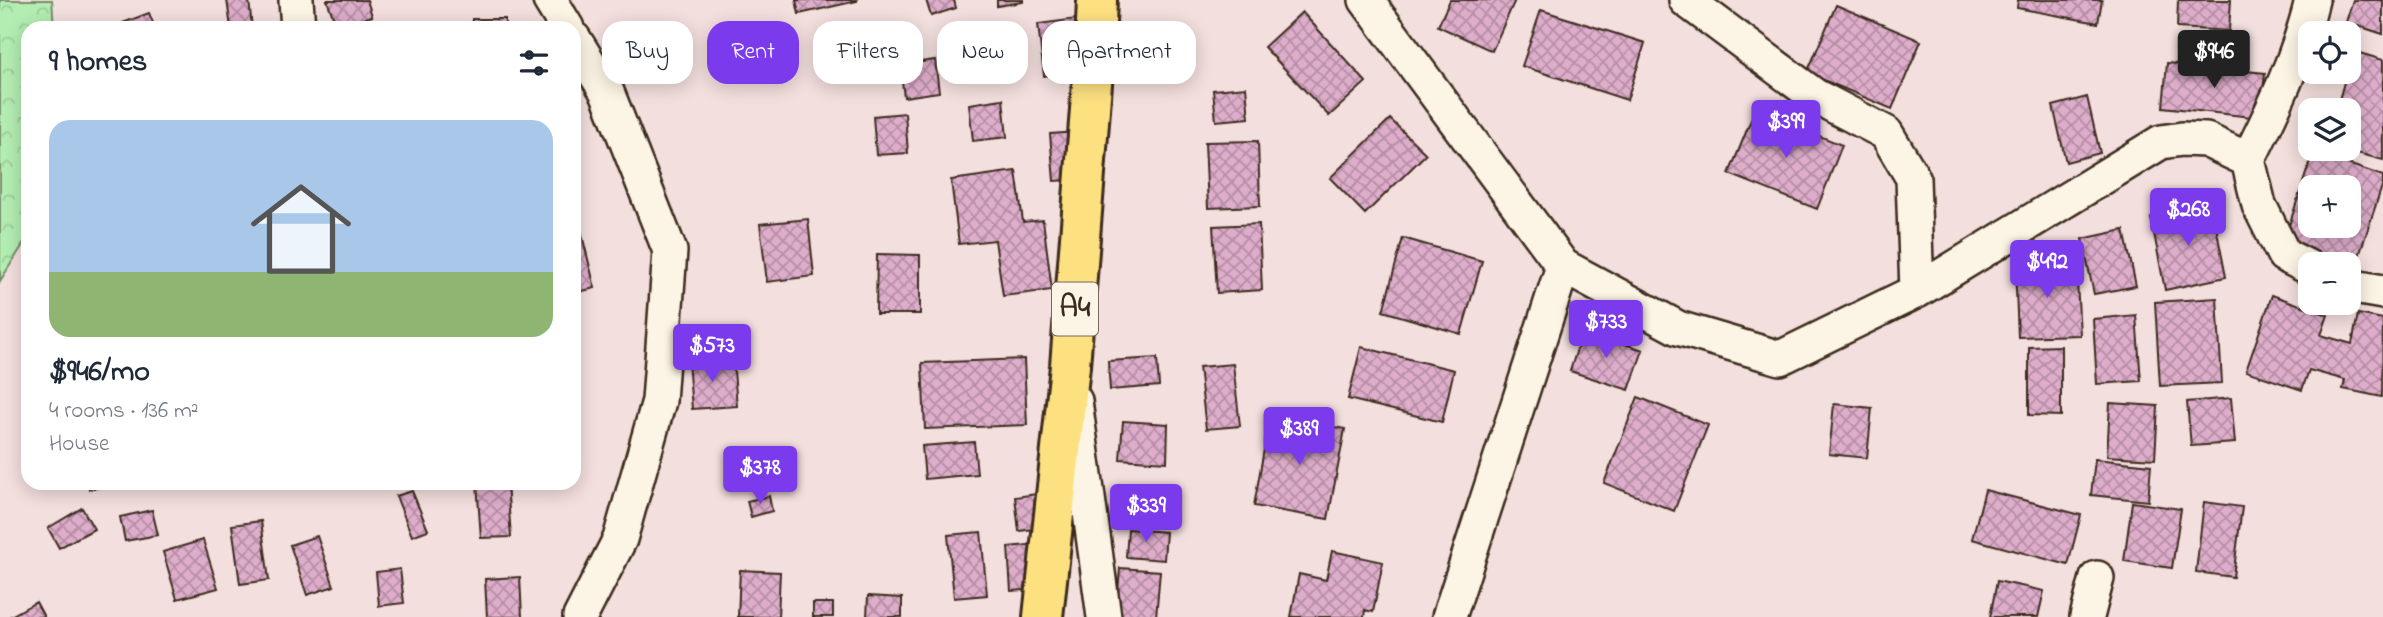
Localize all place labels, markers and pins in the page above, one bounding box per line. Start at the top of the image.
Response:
pin: $946 [2173,31,2255,90]
pin: $399 [1745,100,1827,160]
pin: $268 [2147,188,2229,248]
pin: $492 [2006,240,2088,300]
pin: $733 [1565,300,1647,360]
pin: $573 [671,324,753,384]
pin: $389 [1258,407,1340,467]
pin: $378 [719,447,801,506]
pin: $339 [1105,484,1187,544]

